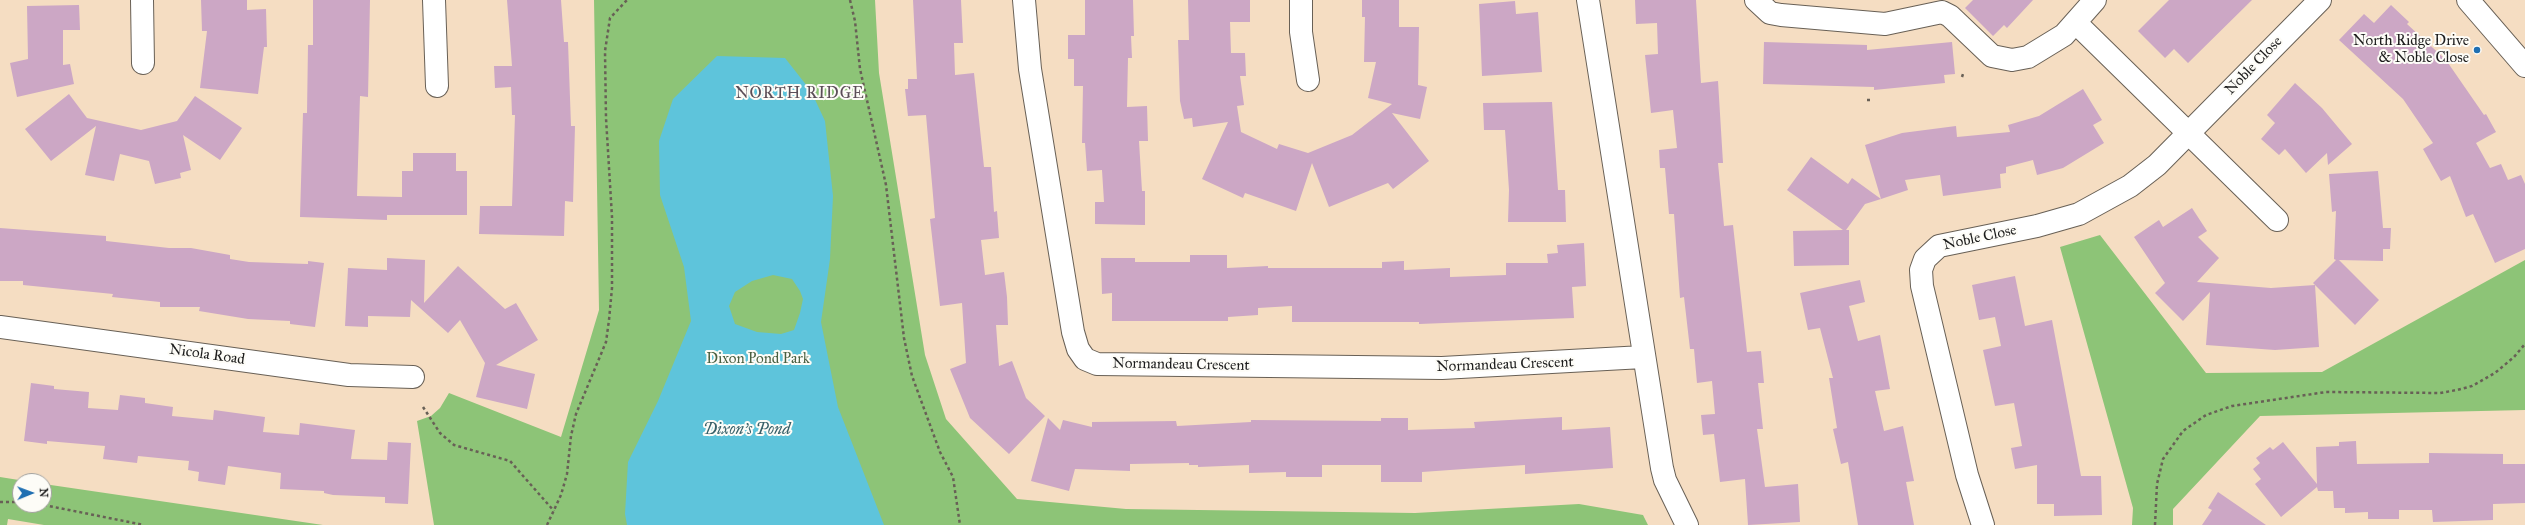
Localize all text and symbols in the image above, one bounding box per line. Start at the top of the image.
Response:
place label: North Ridge Drive & Noble Close [2353,32,2469,67]
street label: Noble Close [2222,33,2286,99]
marker: North Ridge Drive & Noble Close [2472,45,2482,55]
district label: NORTH RIDGE [735,84,865,104]
street label: Noble Close [1942,221,2018,255]
street label: Nicola Road [168,341,246,369]
park label: Dixon Pond Park [706,350,810,368]
street label: Normandeau Crescent [1436,354,1574,376]
street label: Normandeau Crescent [1112,355,1250,375]
water label: Dixon's Pond [703,420,791,440]
north arrow [12,473,52,513]
text: N [37,488,50,498]

